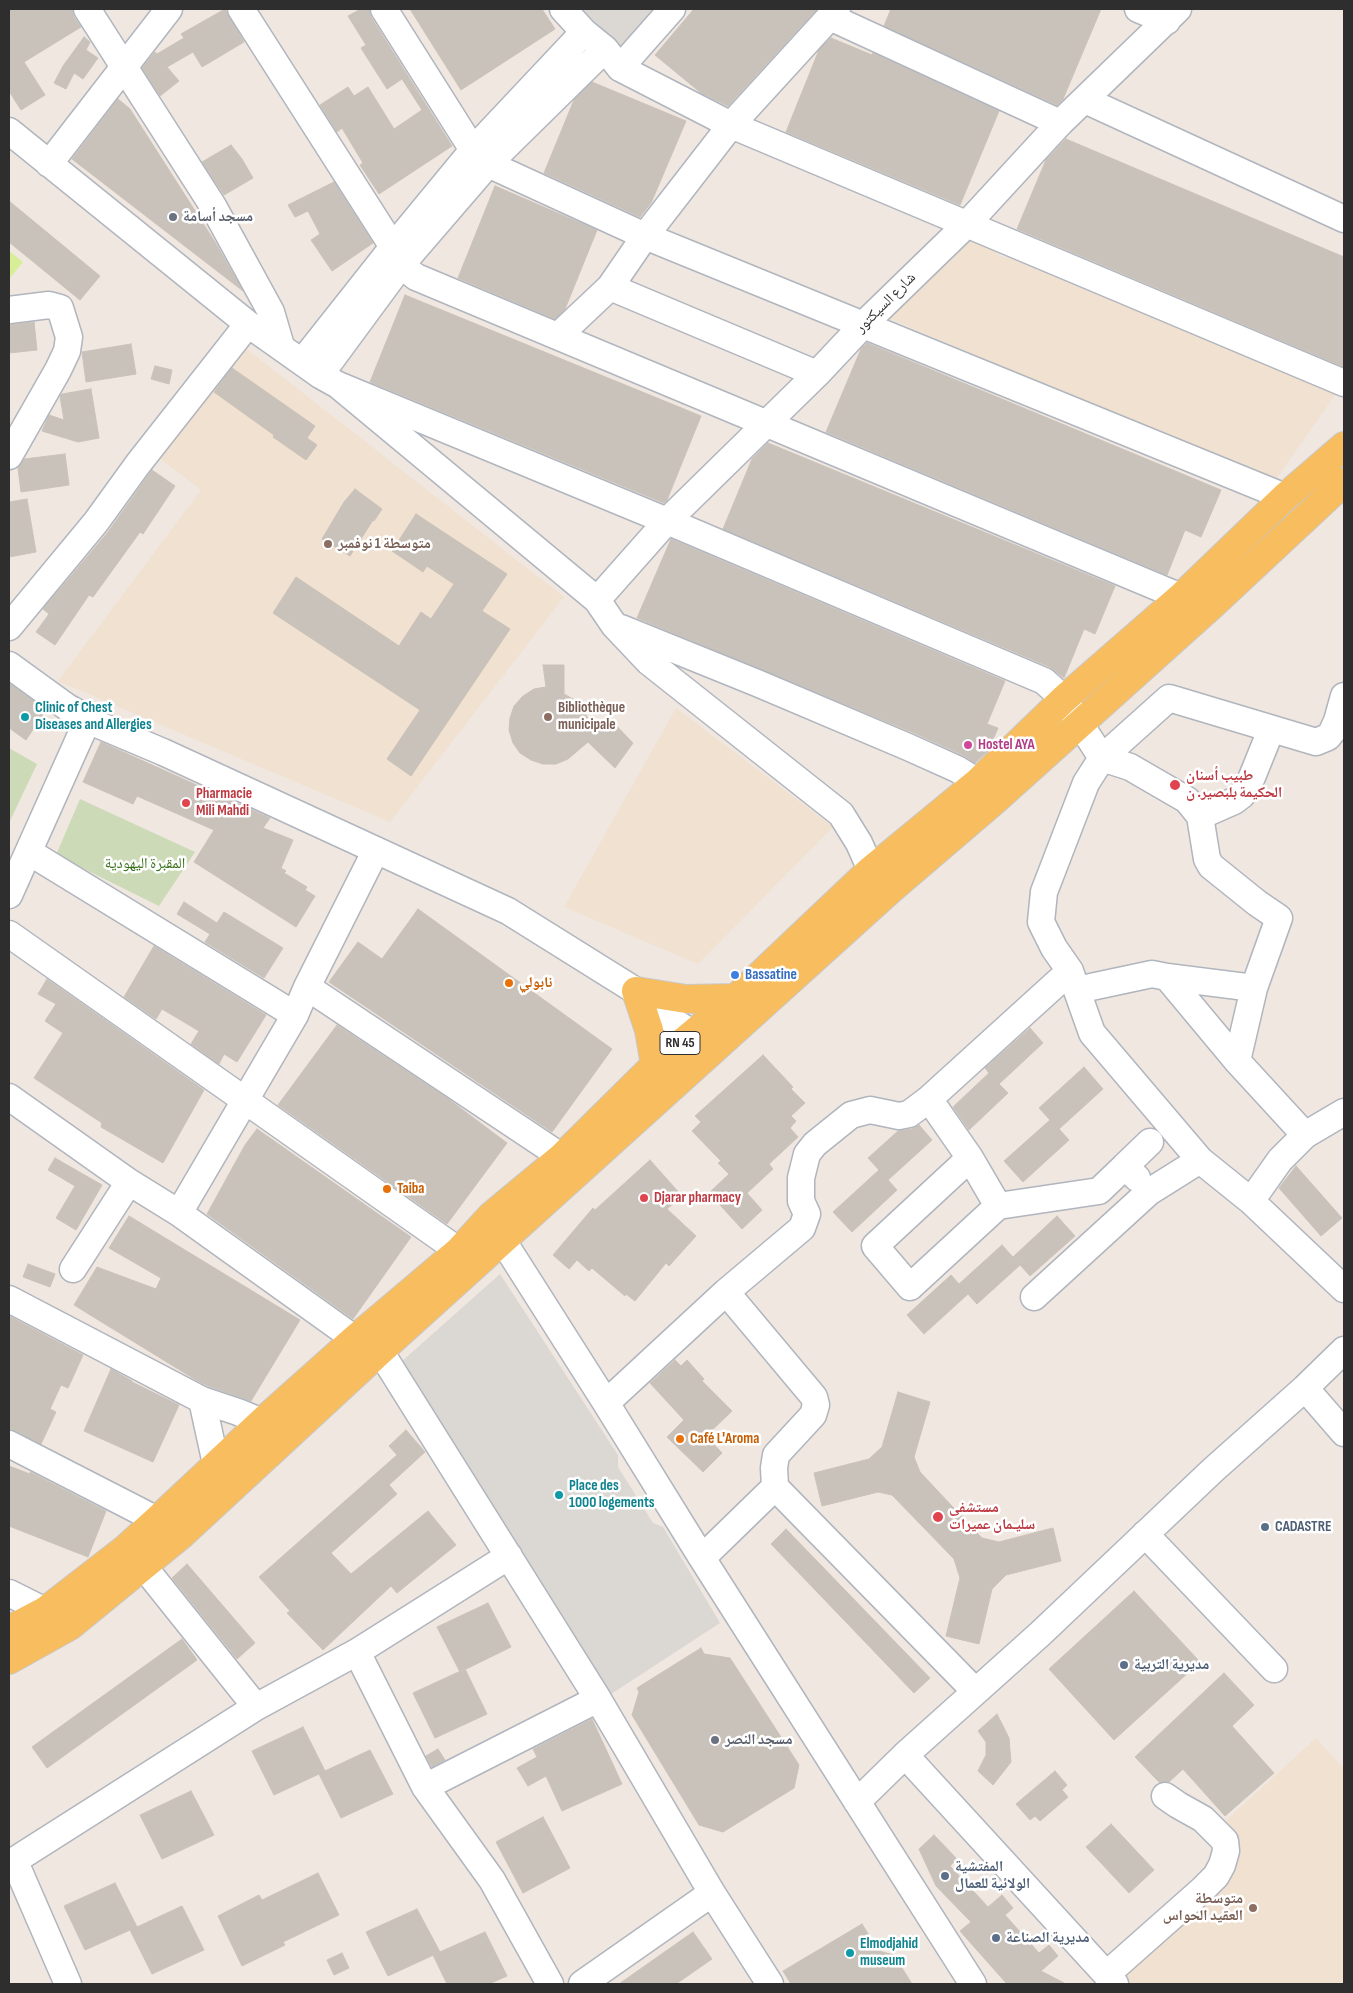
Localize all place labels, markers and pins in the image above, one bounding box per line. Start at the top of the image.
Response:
place label: مسجد أسامة [183,208,253,226]
marker: مسجد أسامة [167,211,179,223]
place label: متوسطة 1 نوفمبر [338,535,431,553]
marker: متوسطة 1 نوفمبر [322,538,334,550]
place label: Clinic of Chest Diseases and Allergies [35,699,152,734]
place label: Bibliothèque municipale [558,699,625,734]
marker: Clinic of Chest Diseases and Allergies [19,711,31,723]
marker: Bibliothèque municipale [542,711,554,723]
place label: Hostel AYA [978,736,1035,754]
marker: Hostel AYA [962,739,974,751]
place label: طبيب أسنان الحكيمة بلبصير. ن [1186,767,1282,802]
marker: طبيب أسنان الحكيمة بلبصير. ن [1168,778,1182,792]
place label: Pharmacie Mili Mahdi [196,785,252,820]
marker: Pharmacie Mili Mahdi [180,797,192,809]
place label: Bassatine [745,966,797,984]
marker: Bassatine [729,969,741,981]
place label: نابولي [519,974,552,992]
marker: نابولي [503,977,515,989]
place label: Taiba [397,1180,424,1198]
marker: Taiba [381,1183,393,1195]
place label: Djarar pharmacy [654,1189,741,1207]
marker: Djarar pharmacy [638,1192,650,1204]
place label: Café L'Aroma [690,1430,759,1448]
marker: Café L'Aroma [674,1433,686,1445]
place label: Place des 1000 logements [569,1477,655,1512]
marker: Place des 1000 logements [553,1489,565,1501]
place label: مستشفى سليـمان عميرات [949,1499,1035,1534]
marker: مستشفى سليـمان عميرات [931,1510,945,1524]
place label: CADASTRE [1275,1518,1332,1536]
marker: CADASTRE [1259,1521,1271,1533]
place label: مديرية التربية [1134,1656,1209,1674]
marker: مديرية التربية [1118,1659,1130,1671]
place label: مسجد النصر [725,1731,793,1749]
marker: مسجد النصر [709,1734,721,1746]
place label: المفتشية الولائية للعمال [955,1858,1030,1893]
marker: المفتشية الولائية للعمال [939,1870,951,1882]
place label: متوسطة العقيد الحواس [1163,1890,1243,1925]
marker: متوسطة العقيد الحواس [1247,1902,1259,1914]
place label: مديرية الصناعة [1006,1929,1090,1947]
marker: مديرية الصناعة [990,1932,1002,1944]
place label: Elmodjahid museum [860,1935,918,1970]
marker: Elmodjahid museum [844,1947,856,1959]

